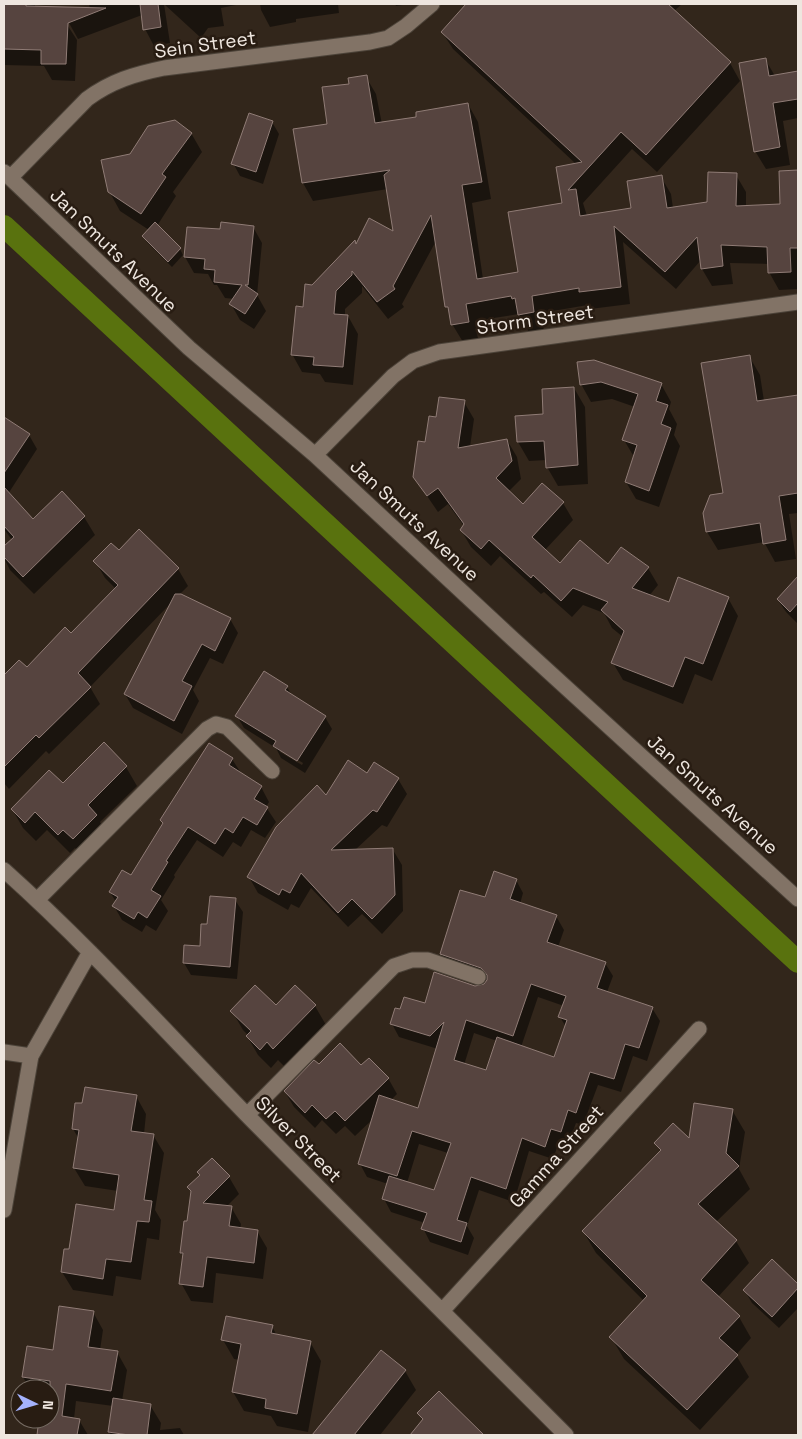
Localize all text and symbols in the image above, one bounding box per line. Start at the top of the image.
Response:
street label: Sein Street [153,25,257,64]
street label: Jan Smuts Avenue [44,183,183,318]
street label: Storm Street [475,299,595,340]
street label: Jan Smuts Avenue [345,454,485,587]
street label: Jan Smuts Avenue [642,729,784,860]
street label: Silver Street [250,1091,347,1188]
street label: Gamma Street [504,1100,609,1213]
north arrow [10,1379,60,1429]
text: N [39,1400,57,1411]

